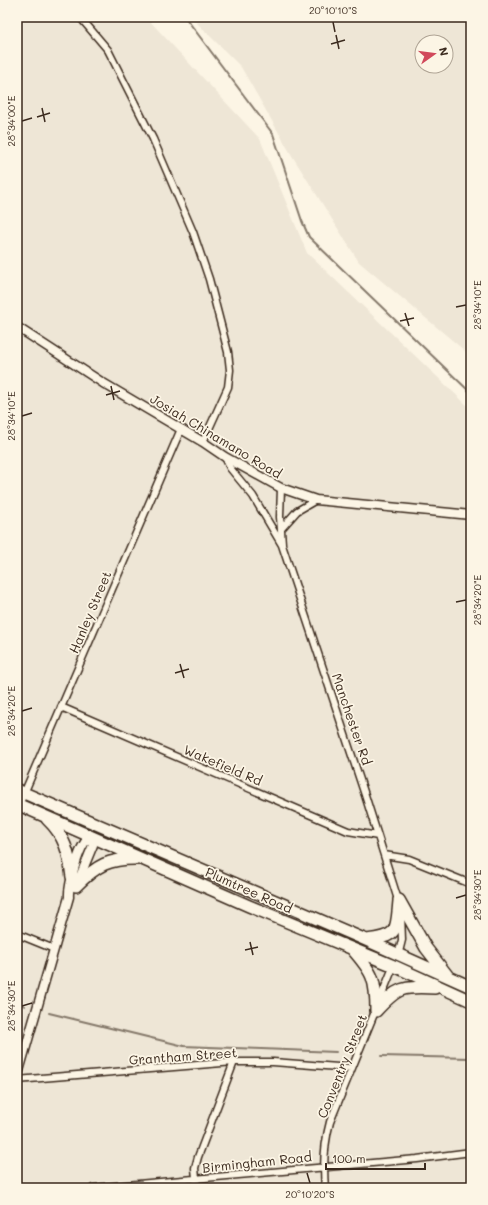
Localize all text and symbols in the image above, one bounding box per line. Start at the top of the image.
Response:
text: 20°10'10"S [309,3,357,17]
north arrow [414,34,454,74]
text: N [436,46,452,57]
text: 28°34'00"E [4,95,18,147]
text: 28°34'10"E [470,280,484,330]
street label: Josiah Chinamano Road [147,390,285,482]
text: 28°34'10"E [4,391,18,441]
street label: Hanley Street [64,568,115,656]
text: 28°34'20"E [470,575,484,625]
street label: Manchester Rd [329,671,376,767]
text: 28°34'20"E [4,686,18,736]
street label: Wakefield Rd [181,740,265,789]
street label: Plumtree Road [203,863,295,916]
text: 28°34'30"E [470,869,484,920]
text: 28°34'30"E [4,980,18,1031]
street label: Conventry Street [313,1011,370,1120]
street label: Grantham Street [128,1043,238,1068]
scale bar [326,1145,425,1171]
street label: Birmingham Road [201,1147,313,1176]
text: 100 m [332,1150,366,1166]
text: 20°10'20"S [285,1187,335,1201]

